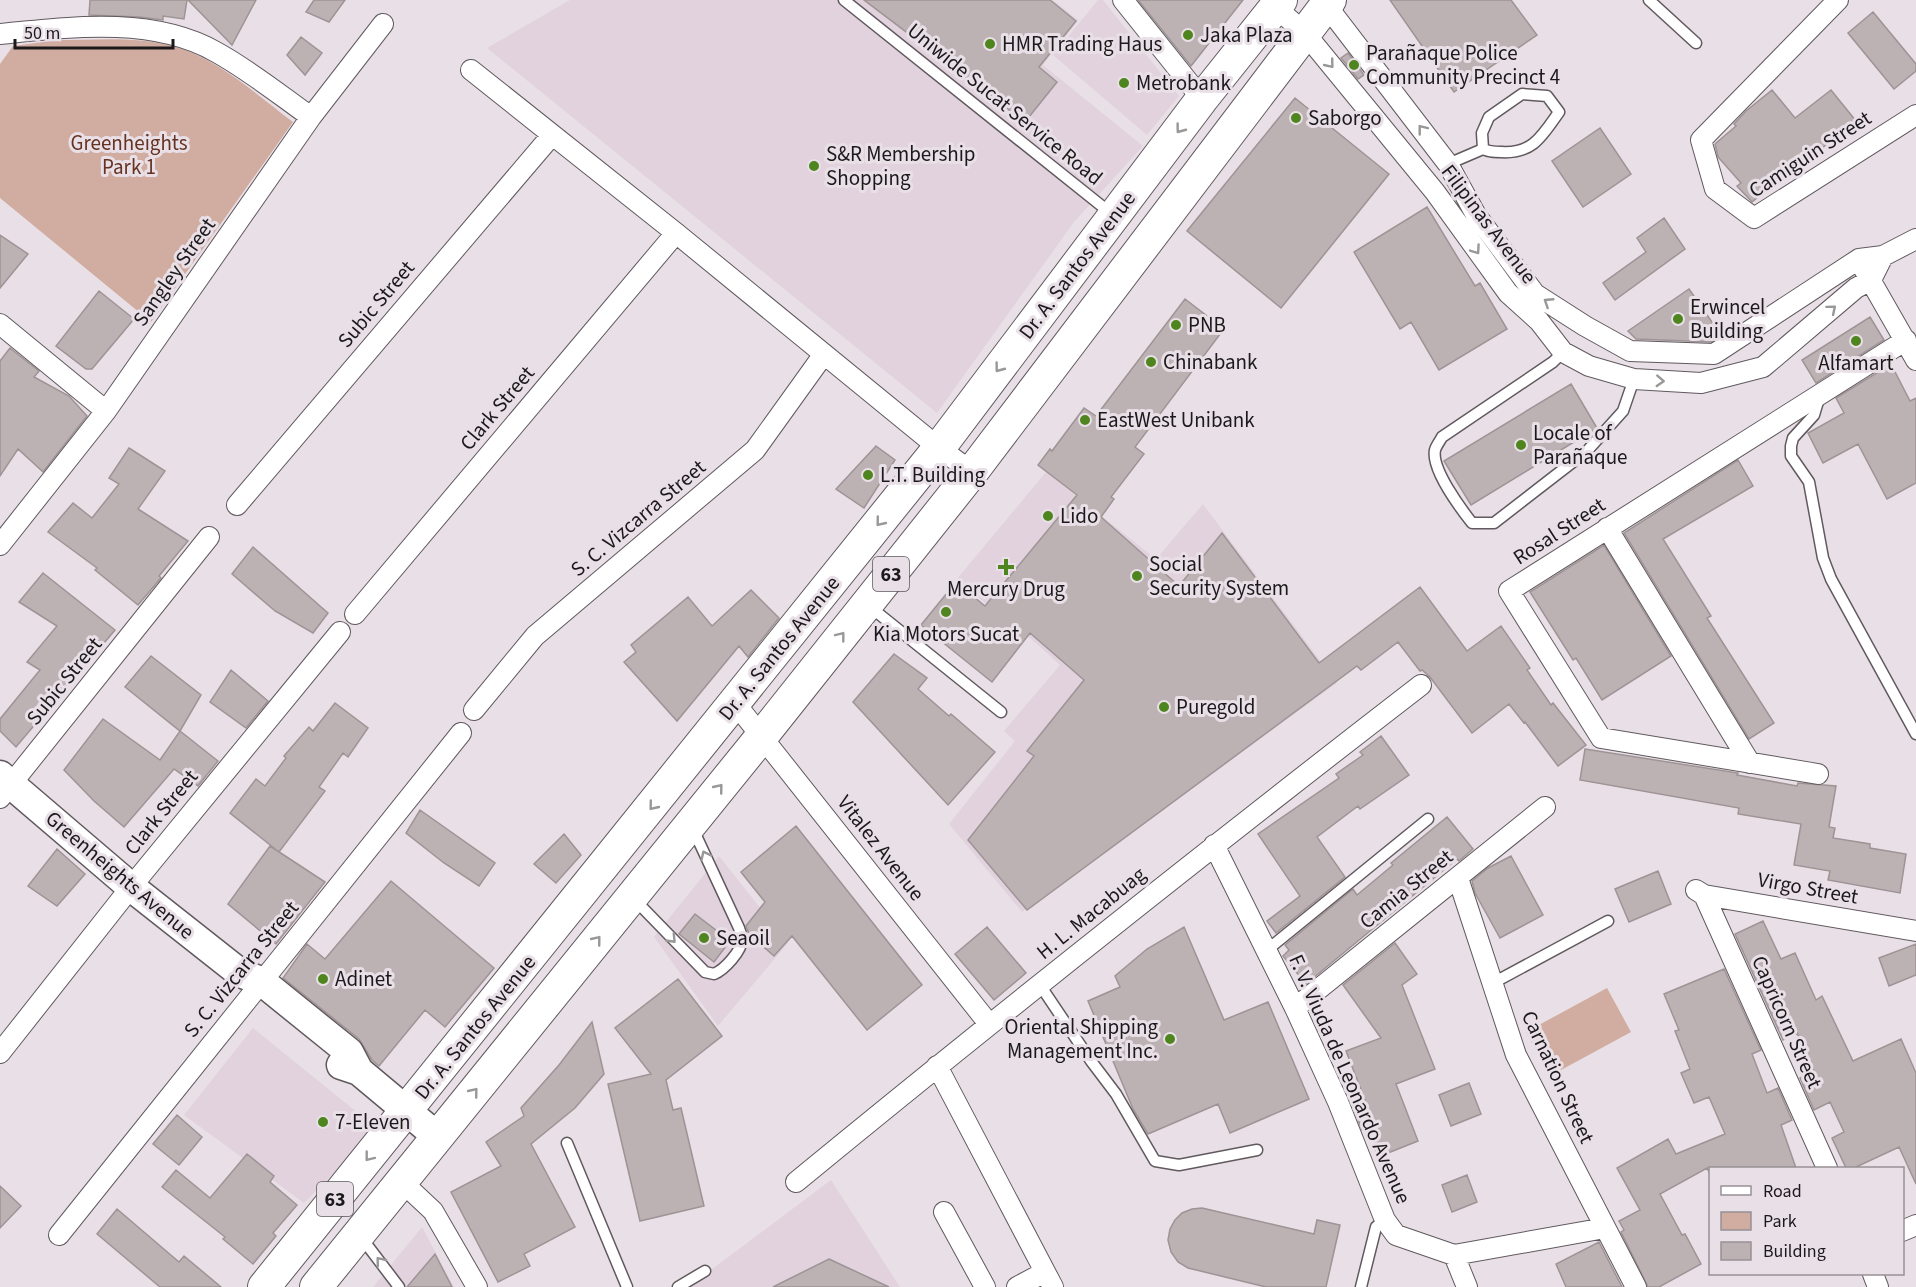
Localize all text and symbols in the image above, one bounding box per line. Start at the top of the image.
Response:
scale bar [15,12,172,50]
street label: Uniwide Sucat Service Road [901,16,1109,192]
place label: Jaka Plaza [1200,20,1292,50]
text: 50 m [24,21,60,46]
marker: Jaka Plaza [1181,28,1195,42]
place label: HMR Trading Haus [1002,29,1163,59]
marker: HMR Trading Haus [983,37,997,51]
place label: Parañaque Police Community Precinct 4 [1366,38,1560,92]
one-way arrow [1323,57,1334,68]
marker: Parañaque Police Community Precinct 4 [1347,58,1361,72]
place label: Metrobank [1136,68,1231,98]
marker: Metrobank [1117,76,1131,90]
place label: Saborgo [1308,103,1382,133]
street label: Camiguin Street [1743,103,1877,205]
marker: Saborgo [1289,111,1303,125]
one-way arrow [1176,122,1187,133]
one-way arrow [1418,125,1429,136]
park label: Greenheights Park 1 [70,128,188,182]
place label: S&R Membership Shopping [826,139,976,193]
street label: Filipinas Avenue [1434,158,1544,290]
marker: S&R Membership Shopping [807,159,821,173]
street label: Dr. A. Santos Avenue [1011,185,1143,345]
street label: Sangley Street [125,212,223,332]
one-way arrow [1469,244,1480,255]
street label: Subic Street [331,254,421,354]
place label: Erwincel Building [1690,292,1765,346]
one-way arrow [1544,298,1554,310]
one-way arrow [1825,305,1836,316]
place label: PNB [1188,310,1226,340]
marker: Erwincel Building [1671,312,1685,326]
marker: PNB [1169,318,1183,332]
marker: Alfamart [1849,334,1863,348]
place label: Chinabank [1163,347,1258,377]
place label: Alfamart [1818,348,1894,378]
marker: Chinabank [1144,355,1158,369]
street label: Clark Street [453,359,541,457]
one-way arrow [995,362,1006,373]
one-way arrow [1656,374,1665,387]
place label: EastWest Unibank [1097,405,1255,435]
marker: EastWest Unibank [1078,413,1092,427]
place label: Locale of Parañaque [1533,418,1628,472]
marker: Locale of Parañaque [1514,438,1528,452]
street label: S. C. Vizcarra Street [564,452,712,584]
place label: L.T. Building [880,460,985,490]
marker: L.T. Building [861,468,875,482]
street label: Rosal Street [1507,490,1611,572]
place label: Lido [1060,501,1098,531]
marker: Lido [1041,509,1055,523]
one-way arrow [876,516,887,527]
place label: Social Security System [1149,549,1289,603]
road number: 63 [873,557,909,591]
marker: Mercury Drug [999,560,1013,574]
street label: Dr. A. Santos Avenue [711,569,847,727]
marker: Social Security System [1130,569,1144,583]
place label: Mercury Drug [947,574,1065,604]
marker: Kia Motors Sucat [939,605,953,619]
place label: Kia Motors Sucat [873,619,1019,649]
street label: Subic Street [19,630,109,732]
one-way arrow [834,632,845,643]
place label: Puregold [1176,692,1255,722]
marker: Puregold [1157,700,1171,714]
street label: Clark Street [117,763,205,861]
one-way arrow [712,784,723,795]
street label: Vitalez Avenue [830,789,932,907]
one-way arrow [649,799,660,810]
street label: Greenheights Avenue [39,804,201,946]
street label: Camia Street [1353,842,1459,936]
one-way arrow [701,850,713,861]
street label: H. L. Macabuag [1030,859,1152,966]
street label: Virgo Street [1755,864,1861,912]
street label: S. C. Vizcarra Street [176,894,306,1044]
place label: Seaoil [716,923,770,953]
one-way arrow [665,931,676,942]
marker: Seaoil [697,931,711,945]
one-way arrow [589,936,600,947]
street label: Dr. A. Santos Avenue [407,948,543,1106]
street label: F. V. Viuda de Leonardo Avenue [1281,949,1419,1209]
street label: Capricorn Street [1744,951,1830,1093]
place label: Adinet [335,964,392,994]
marker: Adinet [316,972,330,986]
street label: Carnation Street [1514,1006,1602,1148]
place label: Oriental Shipping Management Inc. [1005,1012,1158,1066]
marker: Oriental Shipping Management Inc. [1163,1032,1177,1046]
one-way arrow [467,1088,478,1099]
place label: 7-Eleven [335,1107,411,1137]
marker: 7-Eleven [316,1115,330,1129]
one-way arrow [365,1150,376,1161]
legend [1709,1167,1904,1275]
text: Road [1763,1179,1802,1204]
road number: 63 [317,1182,353,1216]
text: Park [1763,1209,1797,1234]
text: Building [1763,1239,1826,1264]
one-way arrow [376,1256,387,1267]

